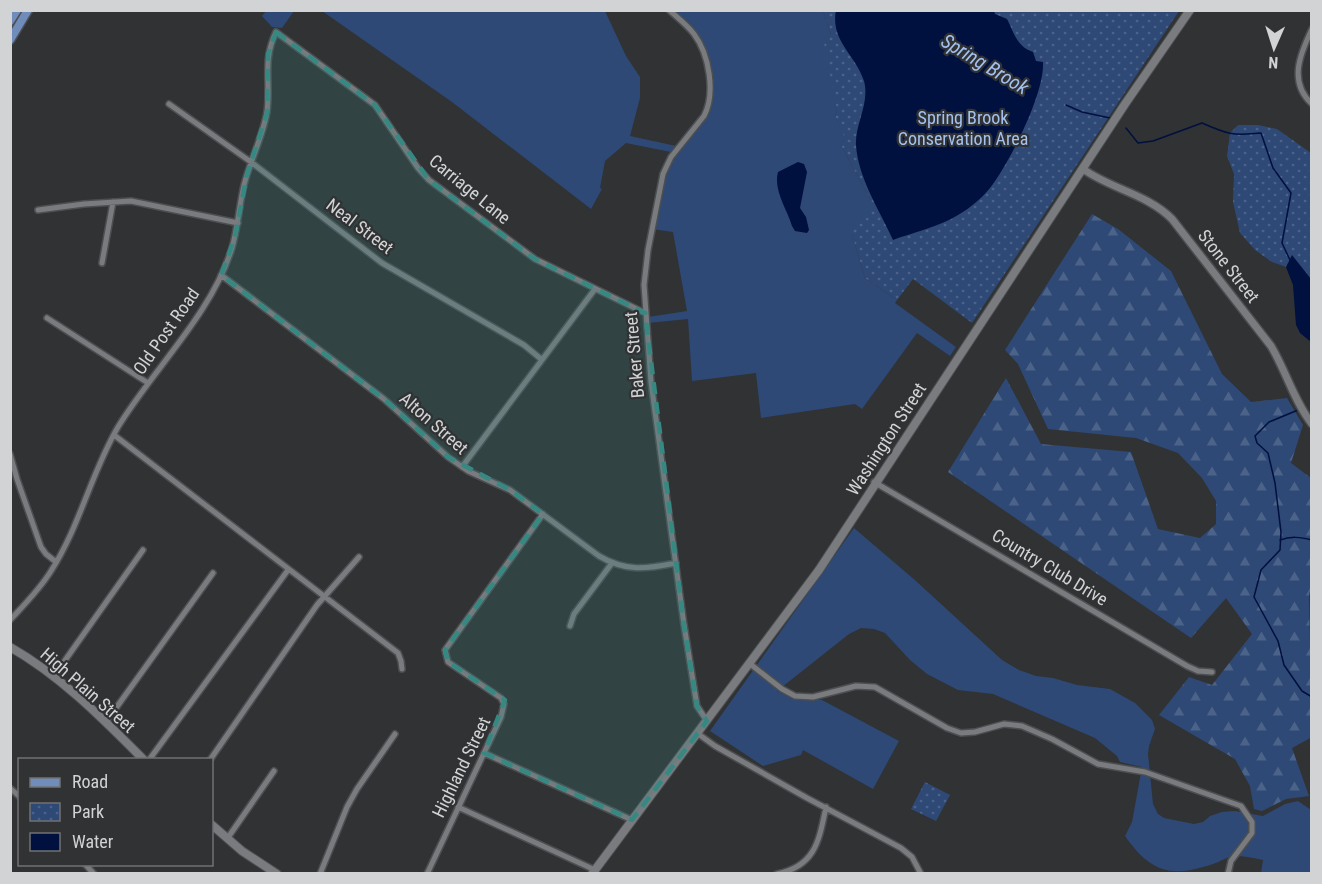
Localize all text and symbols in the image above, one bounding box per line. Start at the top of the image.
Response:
north arrow [1244,18,1304,78]
water label: Spring Brook [937,28,1034,100]
text: N [1268,53,1279,72]
park label: Spring Brook Conservation Area [898,107,1028,149]
street label: Carriage Lane [425,150,515,228]
street label: Neal Street [322,194,398,258]
street label: Stone Street [1194,225,1264,307]
street label: Old Post Road [129,284,203,378]
street label: Baker Street [620,311,648,399]
street label: Washington Street [842,379,930,499]
street label: Alton Street [396,388,472,458]
street label: Country Club Drive [988,524,1112,610]
street label: High Plain Street [36,643,140,737]
street label: Highland Street [428,713,494,821]
legend [18,758,213,866]
text: Road [72,771,108,792]
text: Park [72,801,104,822]
text: Water [72,831,114,852]

